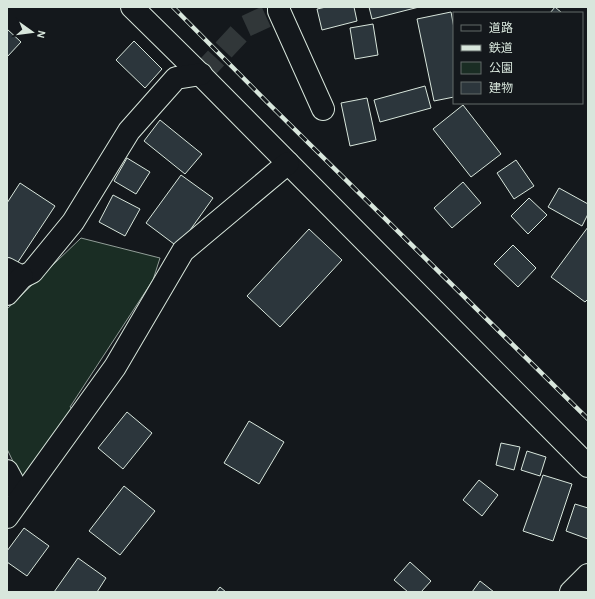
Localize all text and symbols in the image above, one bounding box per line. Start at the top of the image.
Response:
north arrow [12,12,52,52]
legend [453,12,583,104]
text: 道路 [489,21,513,34]
text: N [35,29,47,39]
text: 鉄道 [489,41,513,54]
text: 公園 [489,62,513,74]
text: 建物 [489,81,513,94]

